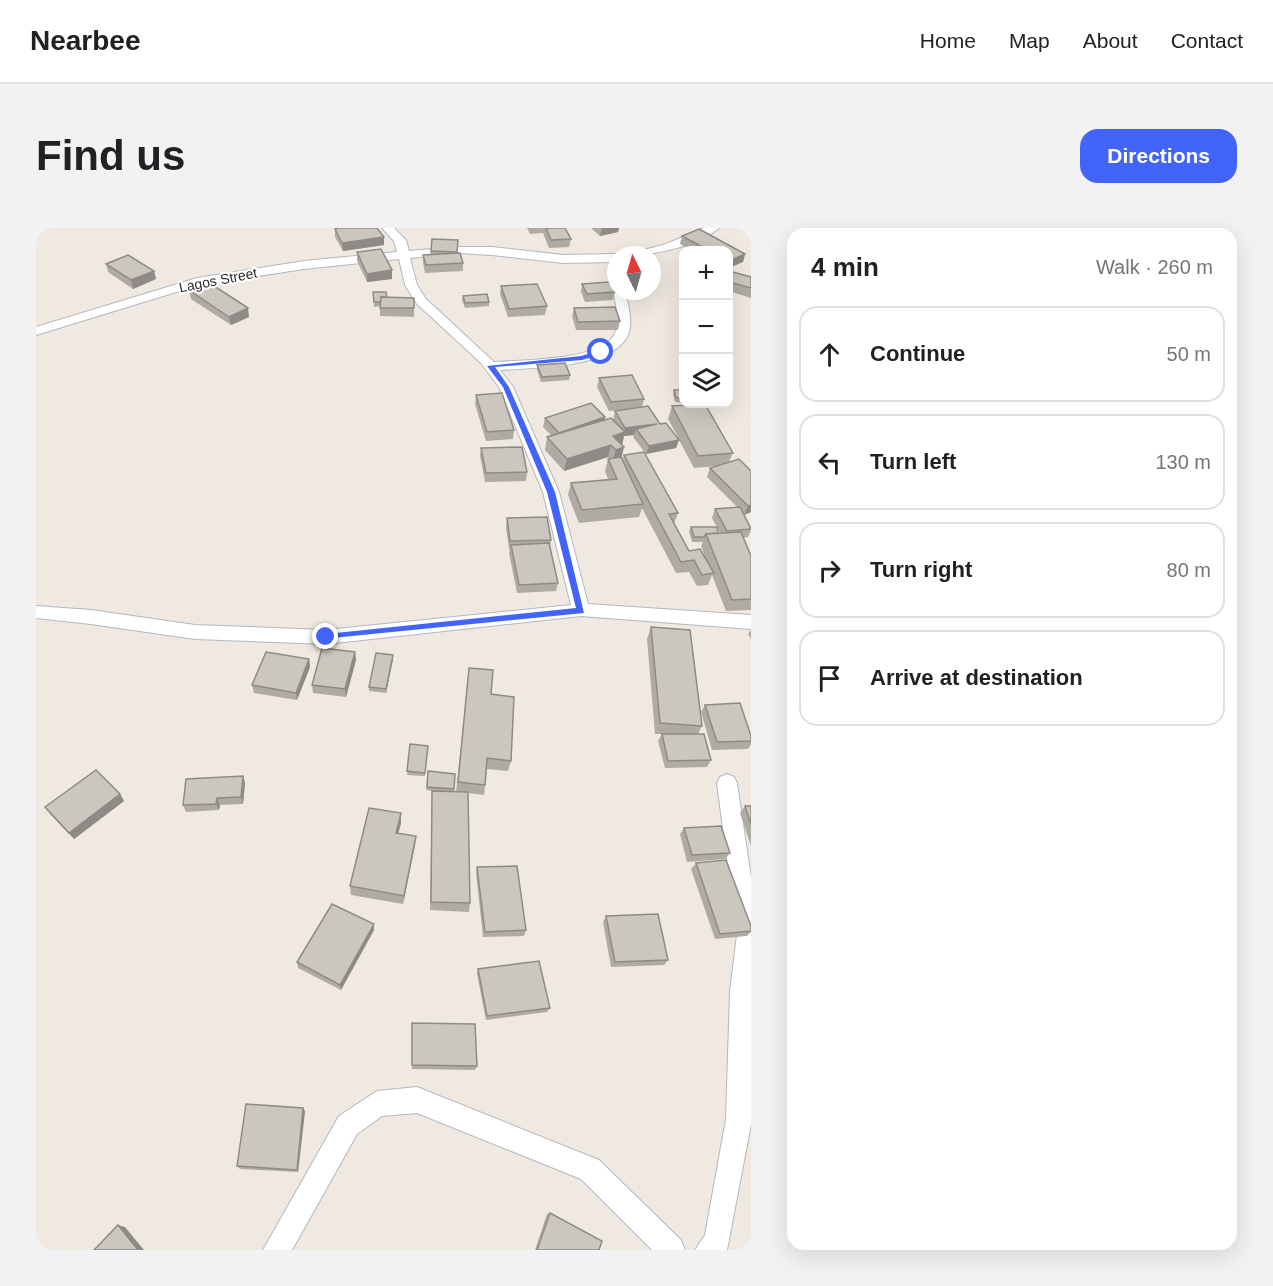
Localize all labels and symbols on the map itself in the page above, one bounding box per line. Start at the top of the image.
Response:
north arrow [607,246,661,300]
street label: Lagos Street [178,265,259,295]
route start [587,338,613,364]
route end [312,623,338,649]

